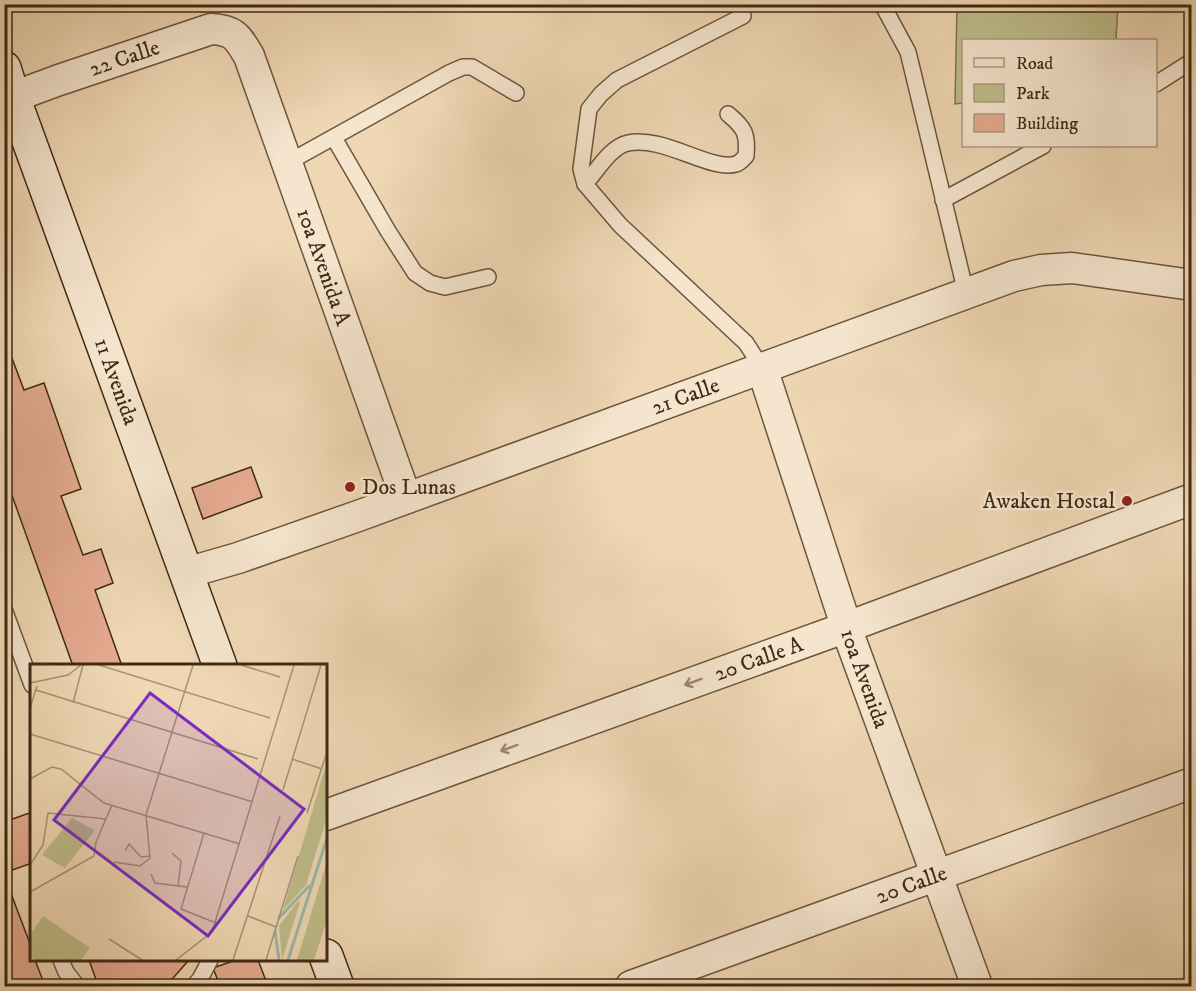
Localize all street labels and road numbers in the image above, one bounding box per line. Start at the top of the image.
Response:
street label: 22 Calle [86,34,163,82]
street label: 10a Avenida A [291,205,357,330]
street label: 11 Avenida [88,334,145,429]
street label: 21 Calle [648,371,723,421]
street label: 10a Avenida [834,625,895,732]
street label: 20 Calle A [711,630,808,687]
street label: 20 Calle [872,859,950,910]

